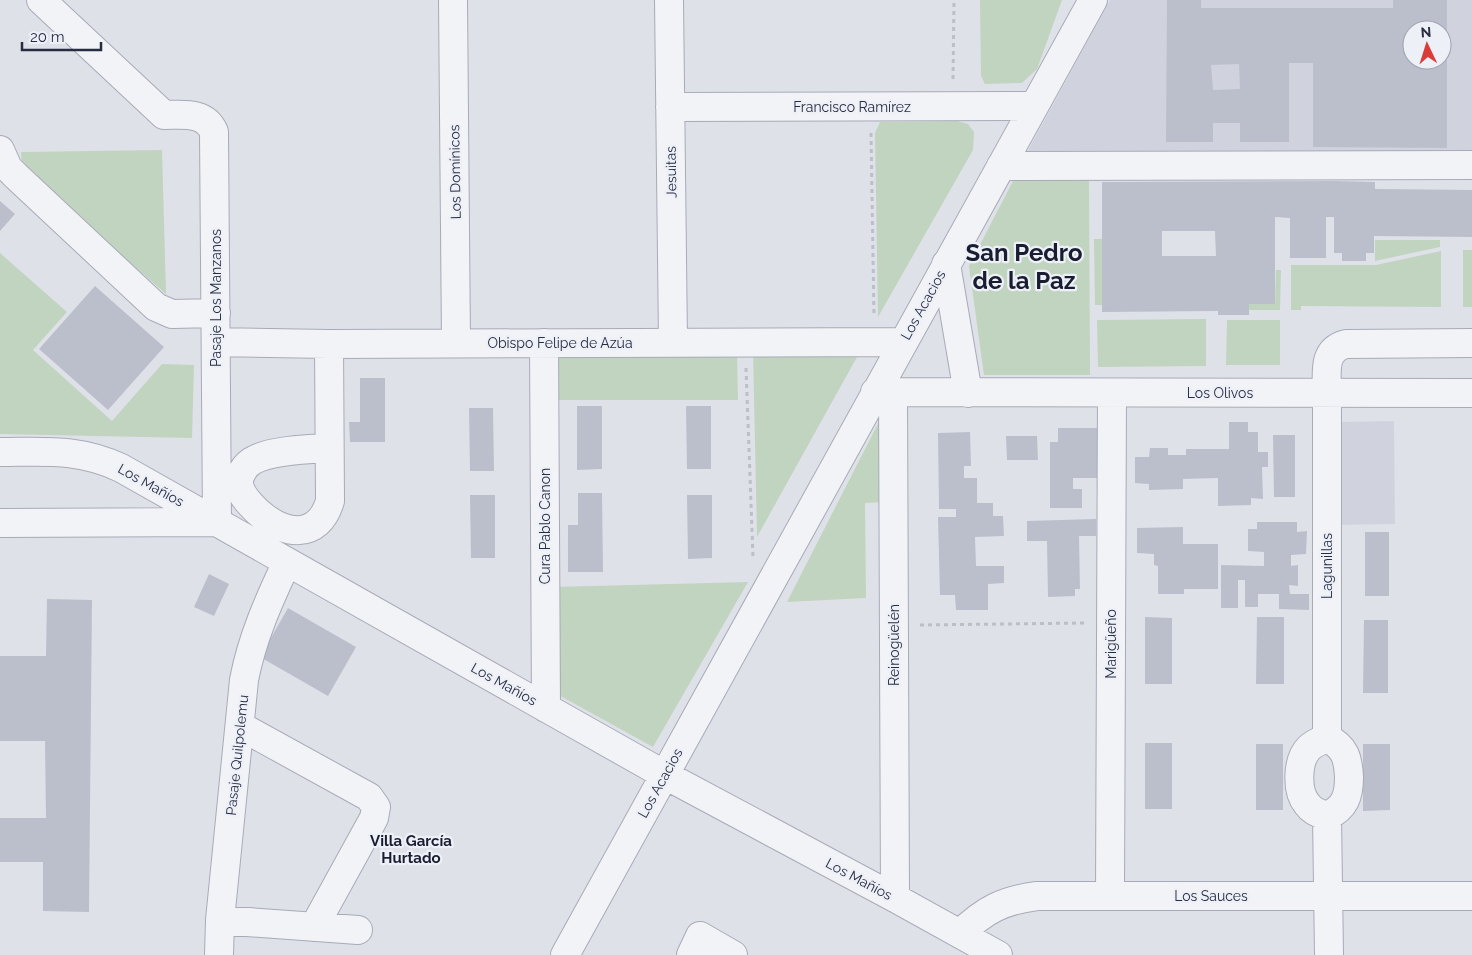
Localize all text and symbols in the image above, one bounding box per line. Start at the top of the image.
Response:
scale bar [22,20,101,52]
north arrow [1402,20,1452,70]
text: N [1420,24,1432,40]
text: 20 m [30,28,65,46]
street label: Francisco Ramírez [793,99,911,115]
street label: Los Domínicos [446,124,464,220]
street label: Jesuitas [663,146,679,198]
street label: Pasaje Los Manzanos [208,229,224,367]
district label: San Pedro de la Paz [966,238,1082,295]
street label: Los Acacios [897,267,949,342]
street label: Obispo Felipe de Azúa [487,335,633,351]
street label: Los Olivos [1187,385,1253,401]
street label: Los Mañíos [115,460,187,510]
street label: Cura Pablo Canon [537,468,553,584]
street label: Lagunillas [1319,533,1335,599]
street label: Reinogüelén [886,604,902,686]
street label: Marigüeño [1103,609,1119,679]
street label: Los Mañíos [468,659,540,709]
street label: Pasaje Quilpolemu [223,694,251,816]
street label: Los Acacios [634,745,686,820]
district label: Villa García Hurtado [370,832,452,867]
street label: Los Mañíos [823,855,895,903]
street label: Los Sauces [1174,888,1248,904]

